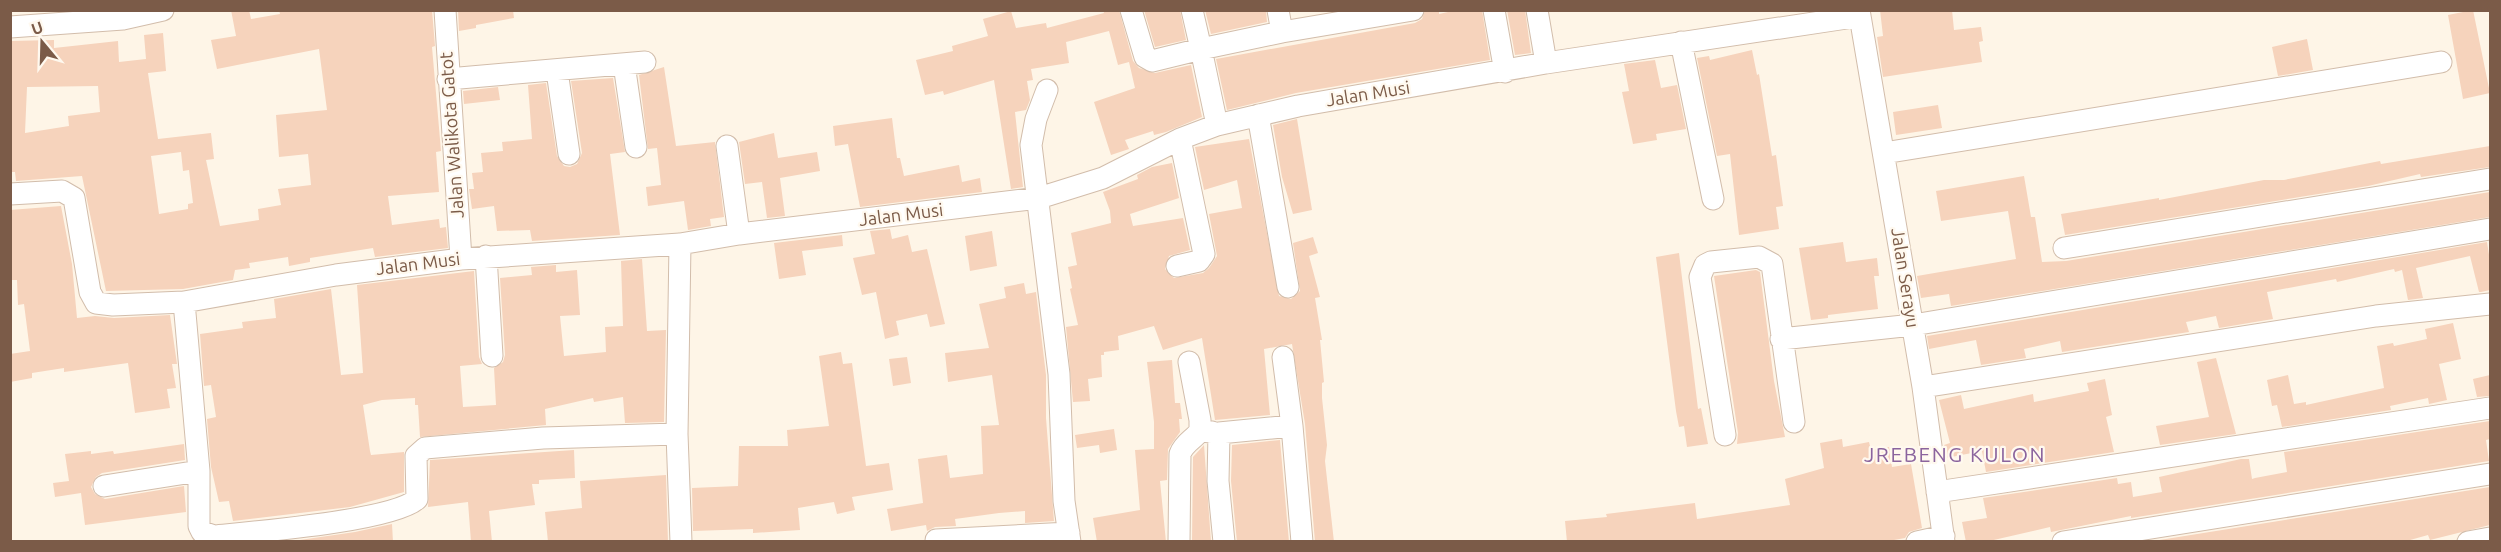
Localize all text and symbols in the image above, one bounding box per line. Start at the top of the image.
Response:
north arrow [12,12,72,72]
text: U [29,17,45,38]
street label: Jalan Walikota Gatot [435,51,467,219]
street label: Jalan Musi [1324,77,1411,110]
street label: Jalan Musi [858,199,944,229]
street label: Jalan Serayu [1888,226,1924,329]
street label: Jalan Musi [375,248,461,278]
district label: JREBENG KULON [1864,442,2046,466]

